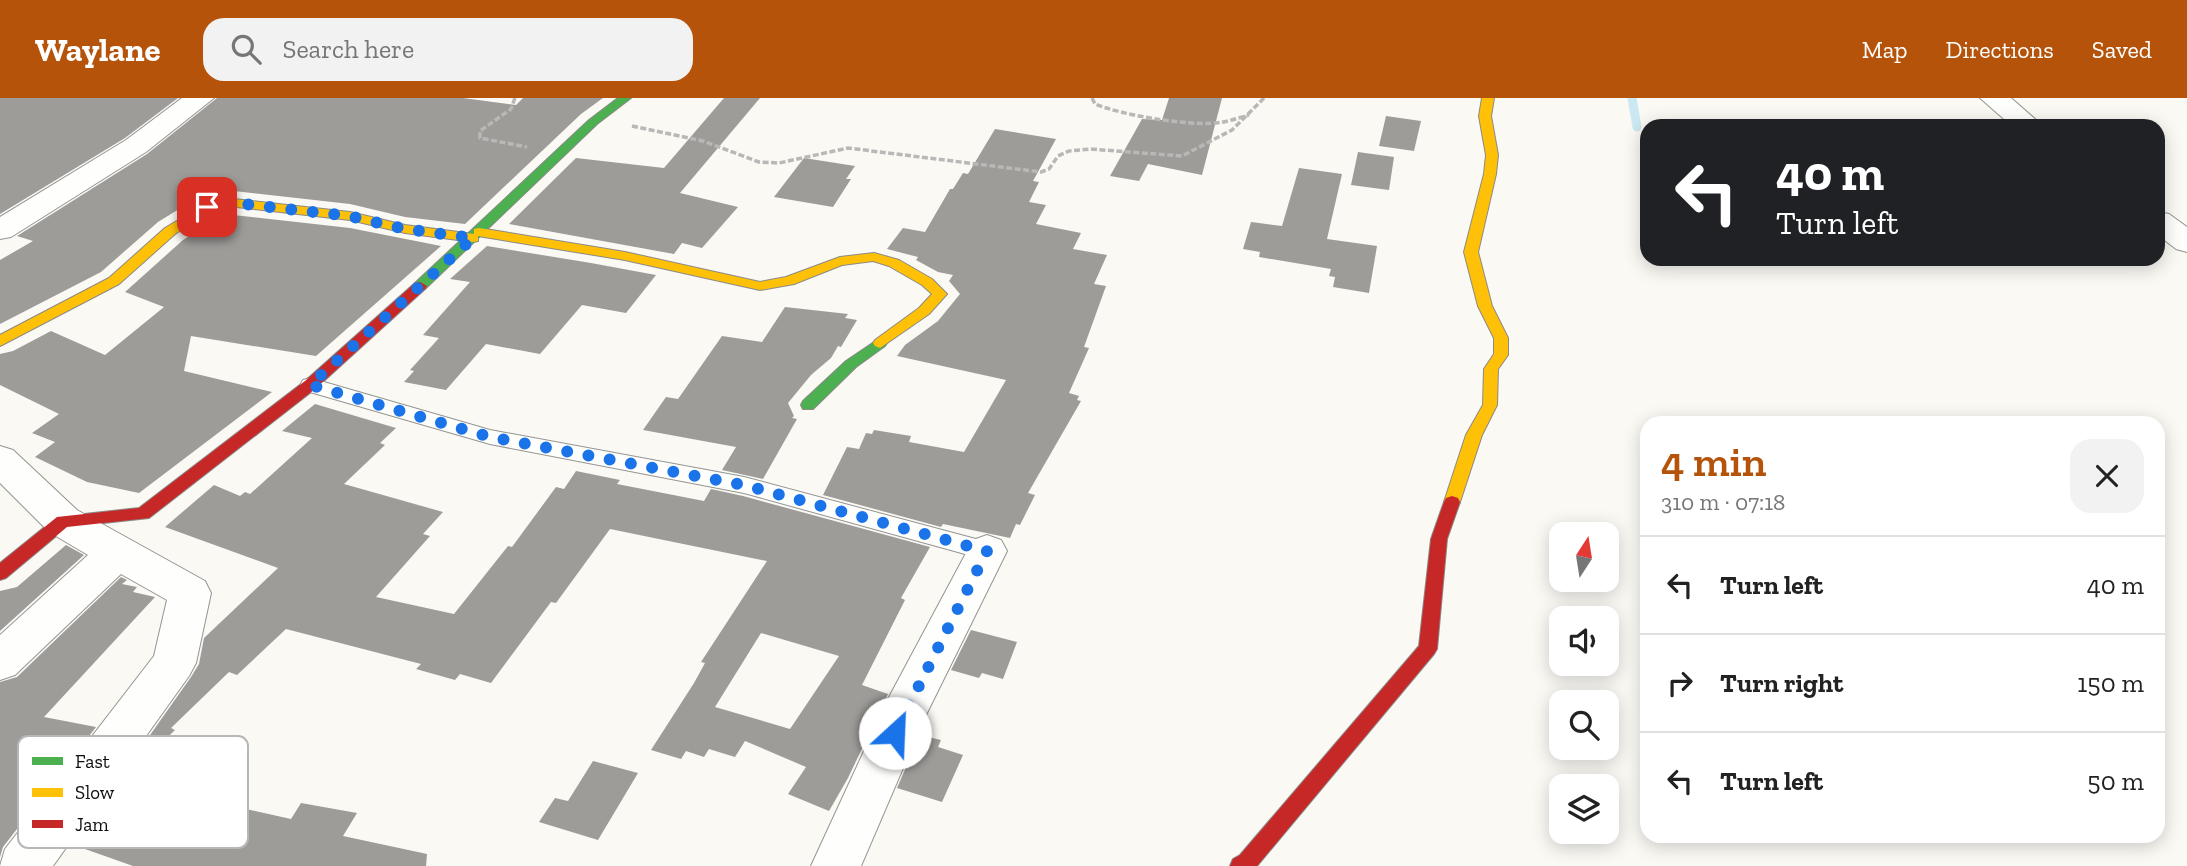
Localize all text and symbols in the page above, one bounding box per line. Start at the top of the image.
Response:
search box [203,18,693,81]
text: Waylane [35,30,161,69]
icon: search [227,30,265,68]
text: Search here [283,33,414,65]
text: Map [1862,35,1908,64]
text: Directions [1946,35,2054,64]
text: Saved [2092,35,2152,64]
text: 40 m [1776,144,1884,203]
icon: left [1661,147,1752,238]
pin [177,177,237,237]
icon: arrive [188,188,226,226]
text: Turn left [1776,204,1898,242]
text: 4 min [1661,436,1766,487]
button: close [2070,439,2144,513]
text: 310 m · 07:18 [1661,488,1785,516]
north arrow [1549,522,1619,592]
map controls [1549,522,1619,844]
icon: left [1661,566,1699,604]
text: Turn left [1720,569,1823,601]
text: 40 m [2087,569,2144,601]
button: sound [1549,606,1619,676]
icon: right [1661,664,1699,702]
text: Turn right [1720,667,1843,699]
text: 150 m [2077,667,2144,699]
button: search [1549,690,1619,760]
position arrow [858,696,932,770]
legend [18,736,248,848]
text: Fast [75,750,110,773]
icon: left [1661,762,1699,800]
text: Turn left [1720,765,1823,797]
text: 50 m [2087,765,2144,797]
button: layers [1549,774,1619,844]
text: Slow [75,781,115,804]
text: Jam [75,813,109,836]

